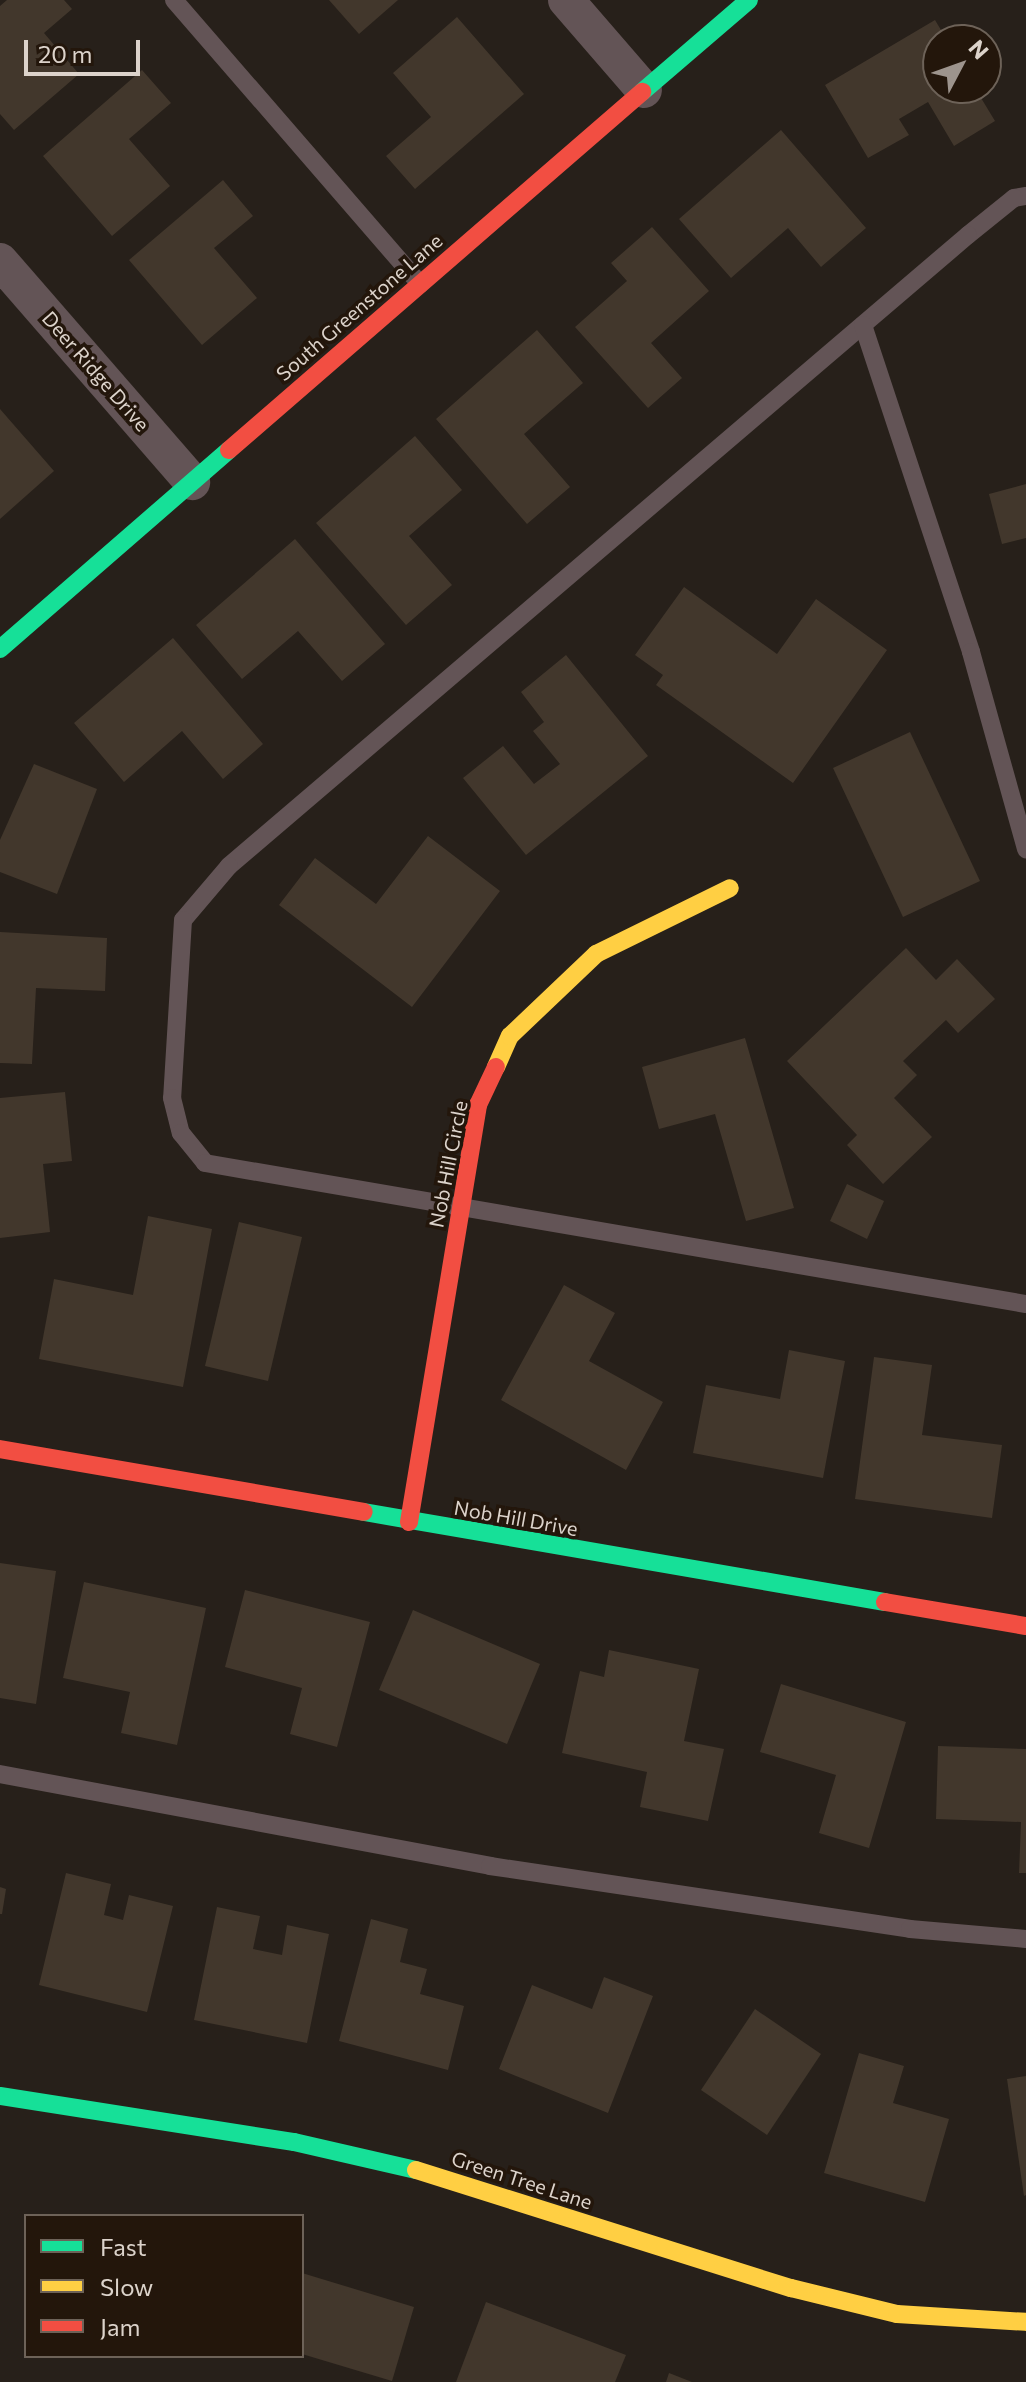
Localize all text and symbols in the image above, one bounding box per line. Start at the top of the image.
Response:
scale bar [28,24,144,74]
north arrow [922,24,1002,104]
text: N [963,34,995,64]
text: 20 m [38,39,92,68]
street label: South Greenstone Lane [271,228,447,386]
street label: Deer Ridge Drive [37,306,155,436]
street label: Nob Hill Circle [424,1098,472,1230]
street label: Nob Hill Drive [452,1495,580,1541]
street label: Green Tree Lane [449,2146,595,2214]
legend [24,2214,304,2358]
text: Fast [100,2232,147,2261]
text: Slow [100,2272,153,2301]
text: Jam [100,2312,140,2341]

